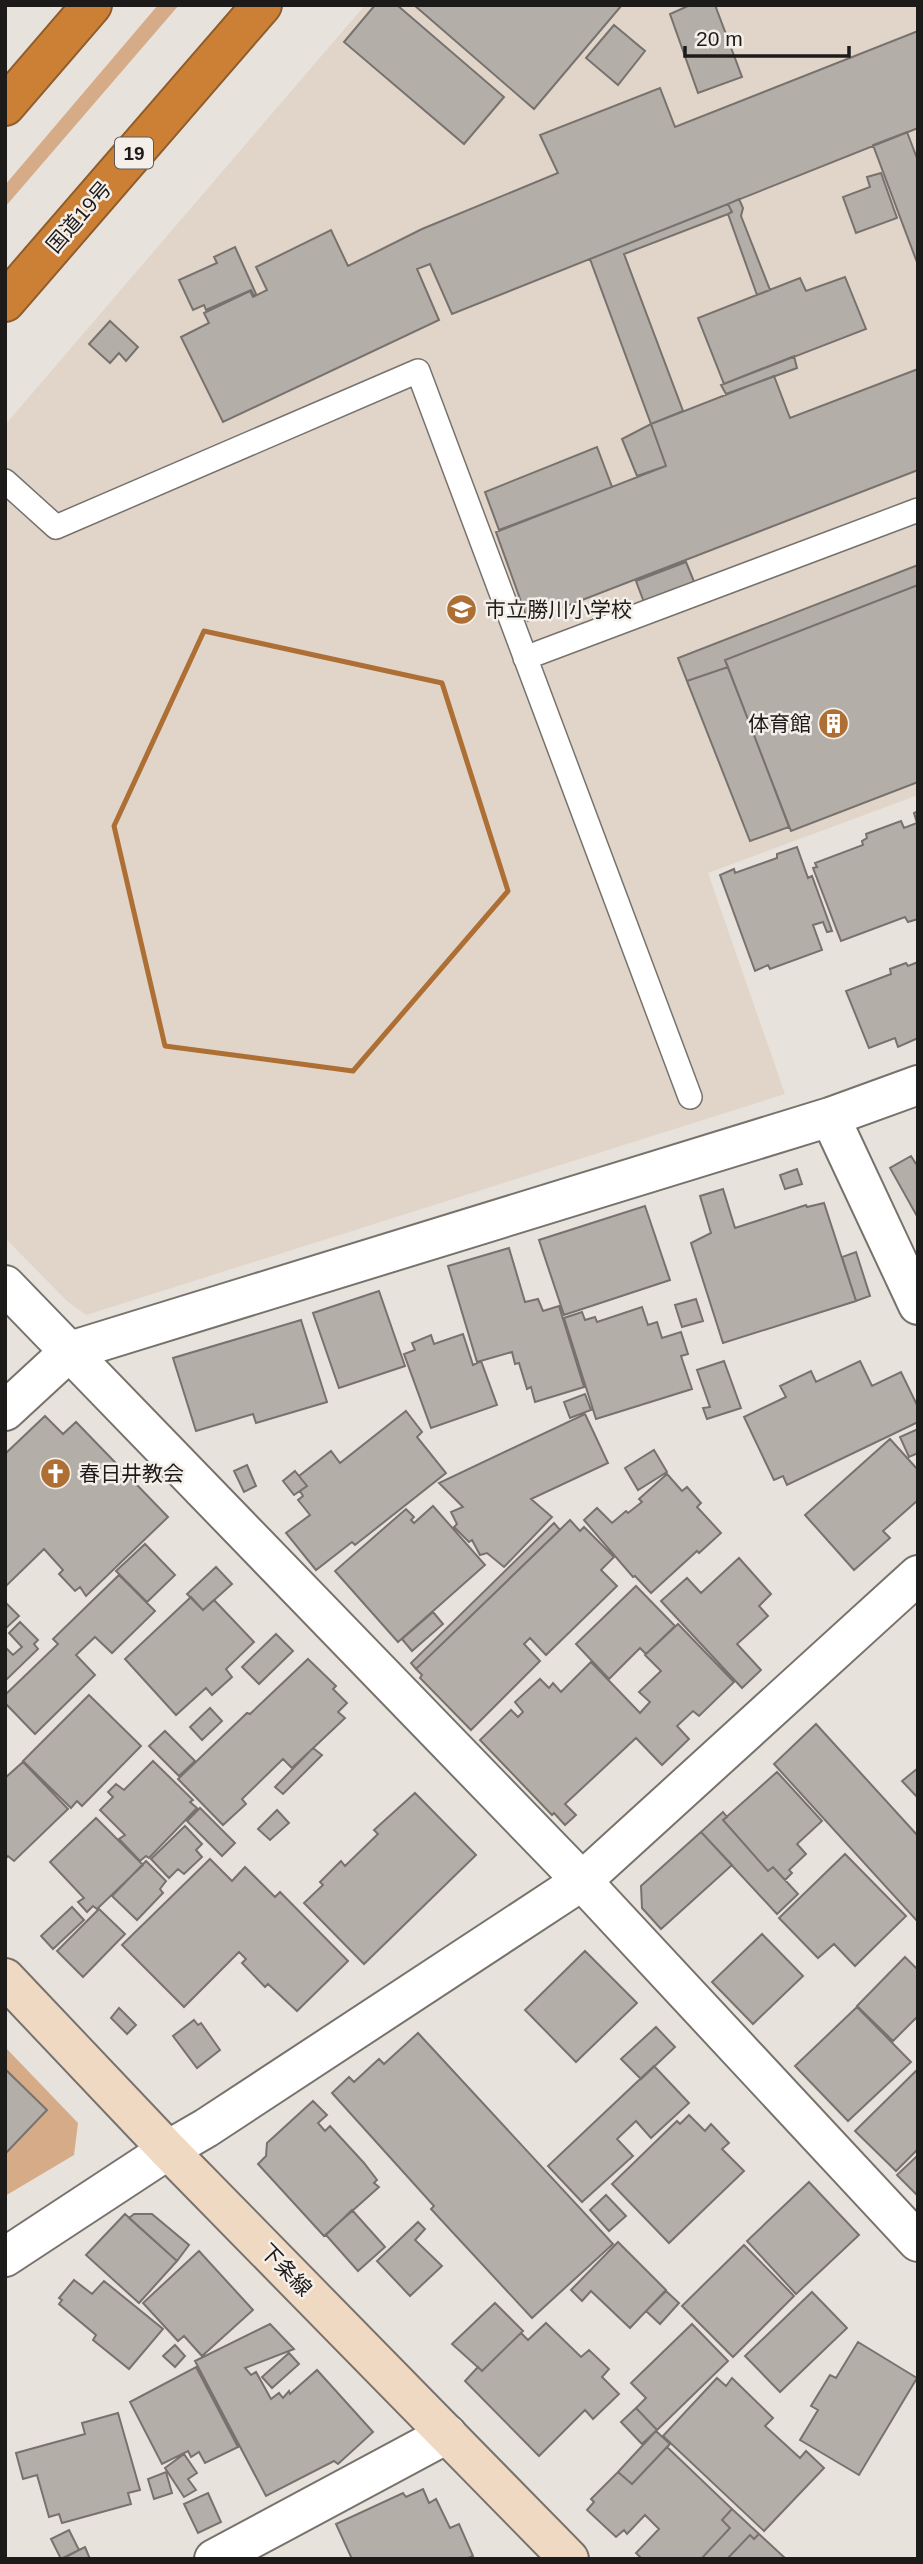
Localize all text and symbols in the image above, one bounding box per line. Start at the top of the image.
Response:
scale bar [685,14,850,58]
text: 20 m [696,27,743,50]
road number: 19 [115,138,153,168]
street label: 国道19号 [42,177,116,257]
school or university icon: 市立勝川小学校 [445,593,479,627]
place label: 市立勝川小学校 [485,598,632,621]
building icon: 体育館 [817,707,851,741]
place label: 体育館 [748,712,811,735]
church icon: 春日井教会 [39,1457,73,1491]
place label: 春日井教会 [79,1462,184,1485]
street label: 下条線 [256,2239,317,2300]

